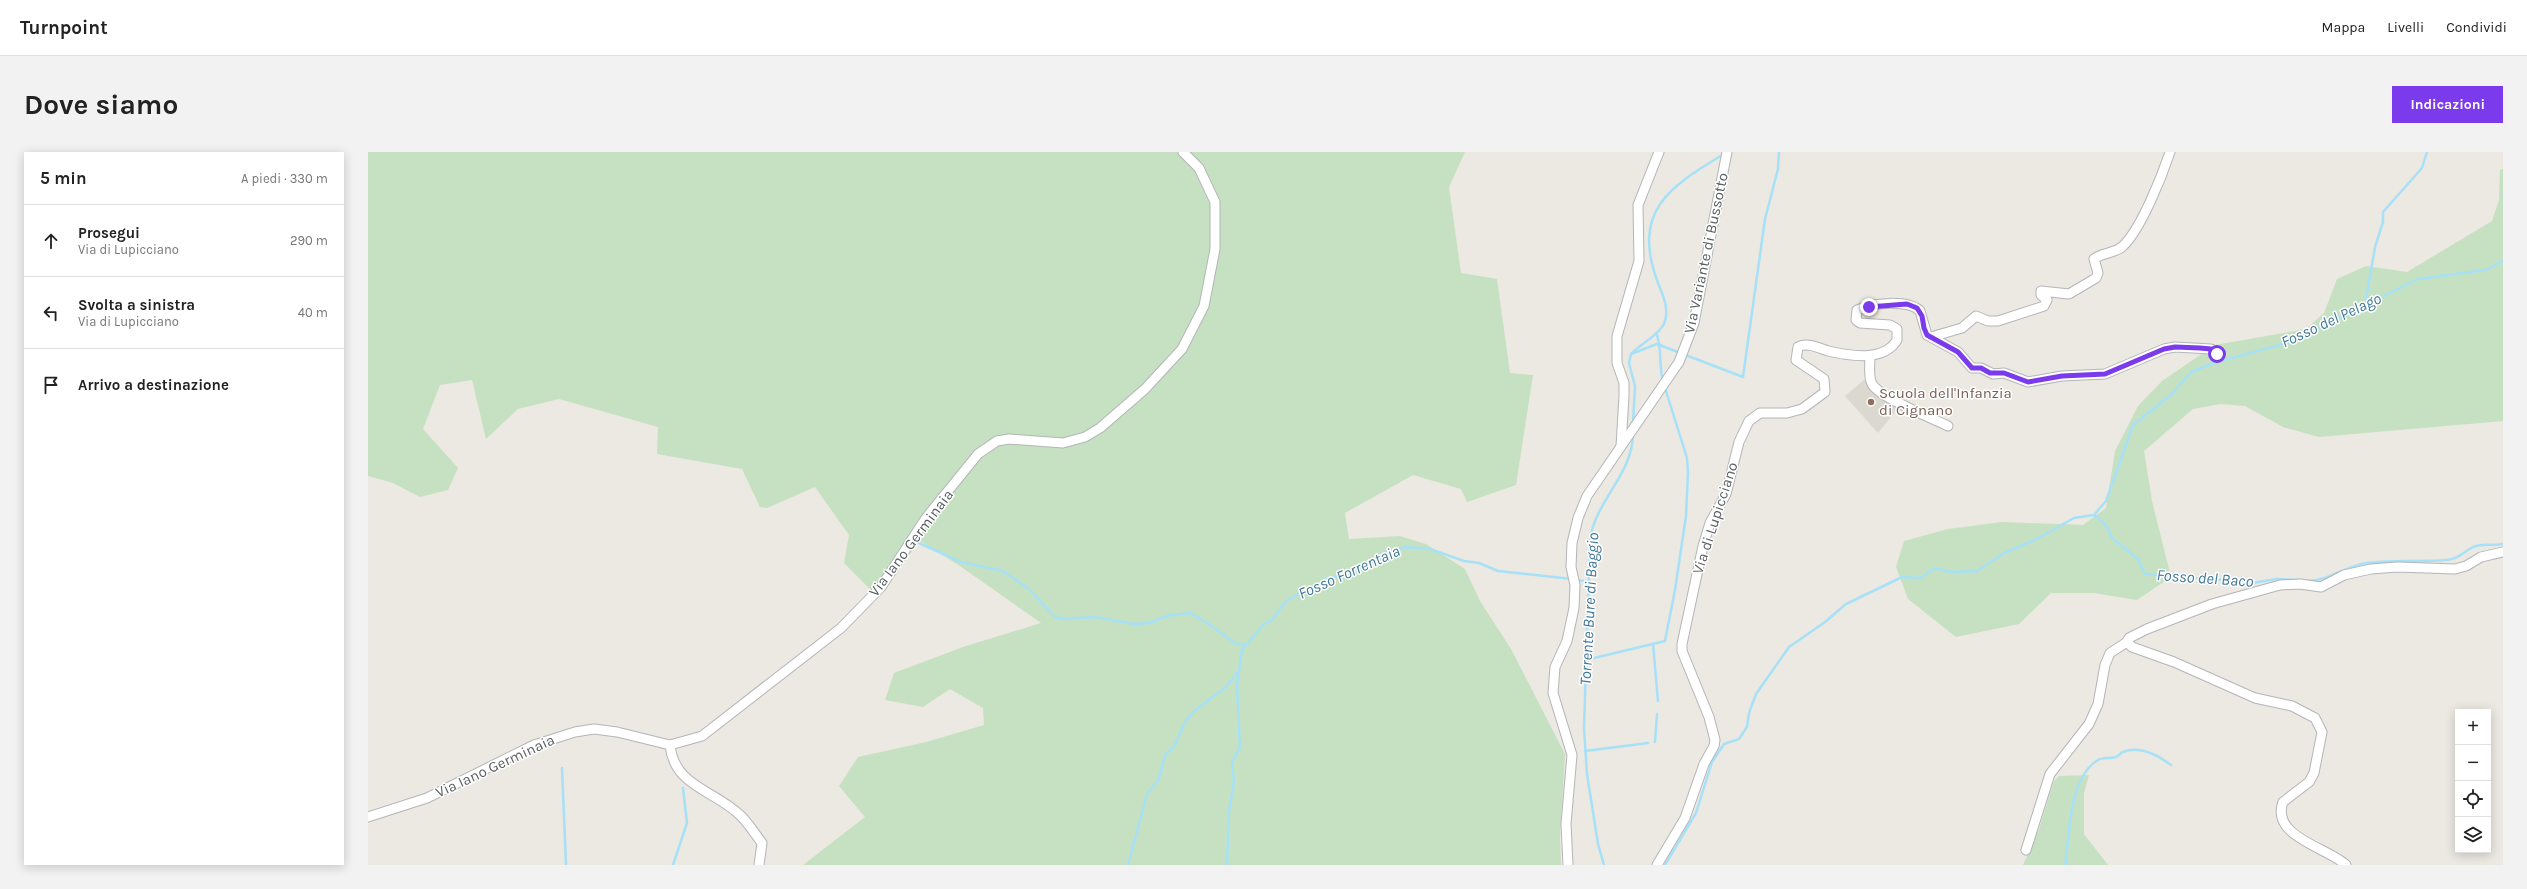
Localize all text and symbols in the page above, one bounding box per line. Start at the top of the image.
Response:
text: Turnpoint [20,17,108,39]
text: Mappa [2322,19,2365,36]
text: Livelli [2387,19,2424,36]
text: Condividi [2446,19,2507,36]
button: Indicazioni [2392,86,2503,123]
text: Dove siamo [24,88,178,121]
text: 5 min [40,168,87,188]
text: A piedi · 330 m [241,171,328,186]
street label: Via Variante di Bussotto [1680,171,1732,335]
text: Prosegui [78,224,140,242]
icon: ahead [40,230,62,252]
text: 290 m [290,233,328,248]
text: Via di Lupicciano [78,242,179,257]
water label: Fosso del Pelago [2278,288,2384,352]
text: Svolta a sinistra [78,296,195,314]
route end [1860,298,1878,316]
icon: left [40,302,62,324]
text: 40 m [298,305,328,320]
text: Via di Lupicciano [78,314,179,329]
route start [2208,345,2226,363]
icon: arrive [40,374,62,396]
text: Arrivo a destinazione [78,376,229,394]
place label: Scuola dell'Infanzia di Cignano [1879,384,2012,419]
marker: Scuola dell'Infanzia di Cignano [1866,397,1876,407]
street label: Via di Lupicciano [1688,460,1742,576]
street label: Via Iano Germinaia [865,486,957,600]
water label: Torrente Bure di Baggio [1576,532,1602,686]
water label: Fosso Forrentaia [1295,541,1403,603]
water label: Fosso del Baco [2156,565,2254,591]
map controls [2455,709,2491,853]
button: + [2455,709,2491,745]
street label: Via Iano Germinaia [433,731,557,801]
button: − [2455,745,2491,781]
button: locate [2455,781,2491,817]
button: layers [2455,817,2491,853]

